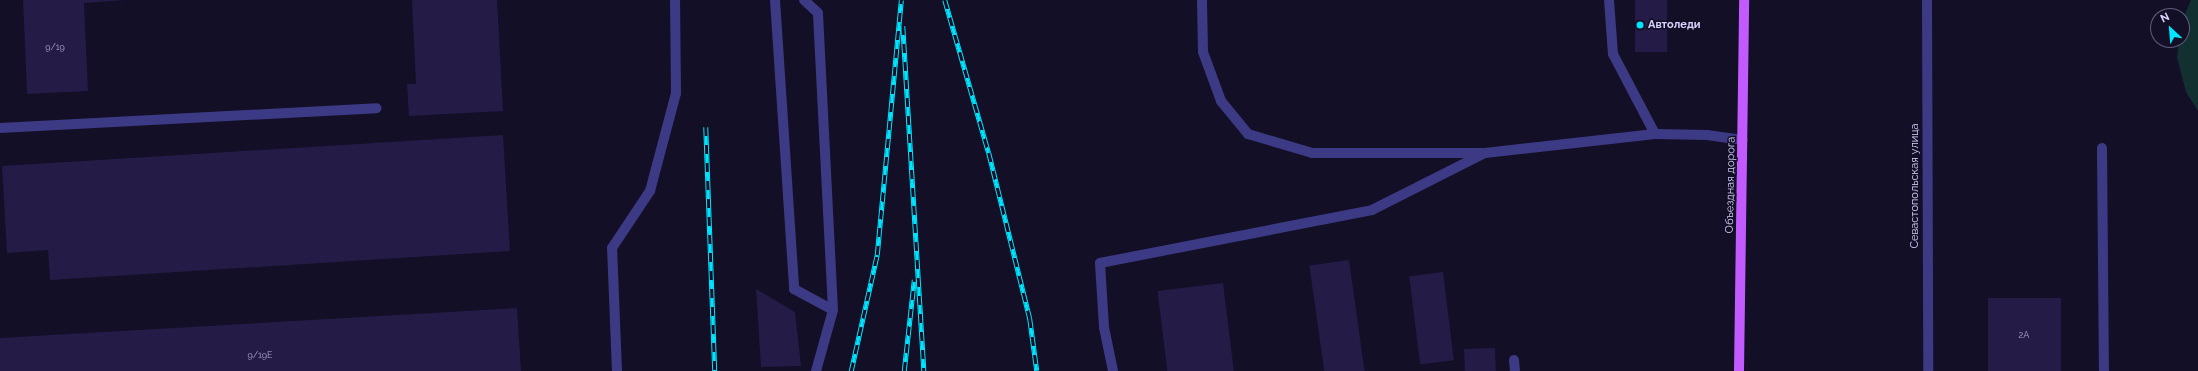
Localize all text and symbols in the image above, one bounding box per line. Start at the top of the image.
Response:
north arrow [2150,8,2190,48]
text: N [2158,10,2172,25]
place label: Автоледи [1648,18,1701,32]
marker: Автоледи [1635,20,1645,30]
house number: 9/19 [45,42,65,52]
street label: Севастопольская улица [1908,123,1922,249]
street label: Объездная дорога [1724,137,1738,233]
house number: 2А [2019,330,2029,340]
house number: 9/19Е [247,350,273,360]

